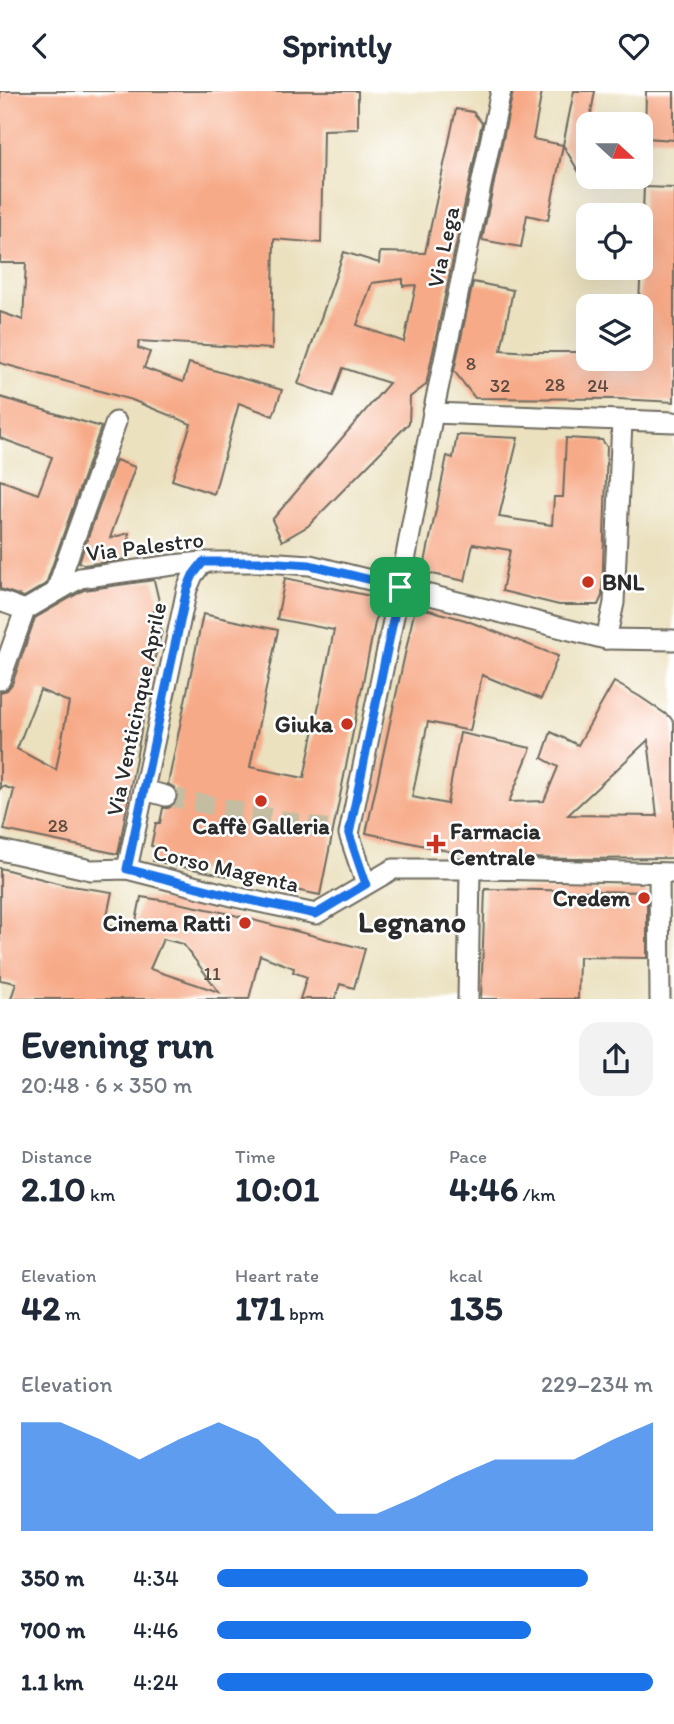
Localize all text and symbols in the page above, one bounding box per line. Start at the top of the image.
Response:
icon: back [21,27,59,65]
text: Sprintly [282,27,392,65]
icon: heart [615,27,653,65]
north arrow [576,112,653,189]
map controls [576,112,653,371]
button: locate [576,203,653,280]
street label: Via Lega [421,204,465,290]
button: layers [576,294,653,371]
house number: 8 [466,352,476,375]
house number: 28 [545,373,565,396]
house number: 32 [490,374,510,397]
house number: 24 [587,374,609,397]
street label: Via Palestro [85,525,205,567]
pin [370,557,430,617]
icon: arrive [381,568,419,606]
place label: BNL [602,568,644,596]
marker: BNL [580,574,596,590]
street label: Via Venticinque Aprile [100,600,172,818]
place label: Giuka [275,710,334,738]
marker: Giuka [339,716,355,732]
marker: Caffè Galleria [253,793,269,809]
place label: Caffè Galleria [192,812,330,840]
house number: 28 [48,814,68,837]
place label: Farmacia Centrale [450,817,542,871]
marker: Farmacia Centrale [428,836,444,852]
street label: Corso Magenta [150,838,302,898]
place label: Credem [553,884,631,912]
marker: Credem [636,890,652,906]
district label: Legnano [358,903,466,940]
place label: Cinema Ratti [103,909,231,937]
marker: Cinema Ratti [237,915,253,931]
house number: 11 [203,962,221,985]
text: Evening run [21,1022,214,1068]
button: share [579,1022,653,1096]
text: 20:48 · 6 × 350 m [21,1071,192,1099]
text: Distance [21,1145,92,1168]
text: Time [235,1145,276,1168]
text: Pace [449,1145,487,1168]
text: 2.10 [21,1168,86,1210]
text: 10:01 [235,1168,319,1210]
text: 4:46 [449,1168,518,1210]
text: km [86,1183,115,1206]
text: /km [518,1183,556,1206]
text: Elevation [21,1264,97,1287]
text: Heart rate [235,1264,319,1287]
text: kcal [449,1264,483,1287]
text: 42 [21,1287,60,1329]
text: 171 [235,1287,285,1329]
text: 135 [449,1287,503,1329]
text: m [60,1302,81,1325]
text: bpm [285,1302,324,1325]
text: Elevation [21,1370,112,1398]
text: 229–234 m [541,1370,653,1398]
text: 350 m [21,1564,84,1592]
text: 4:34 [133,1564,179,1592]
text: 700 m [21,1616,85,1644]
text: 4:46 [133,1616,178,1644]
text: 1.1 km [21,1668,84,1696]
text: 4:24 [133,1668,178,1696]

